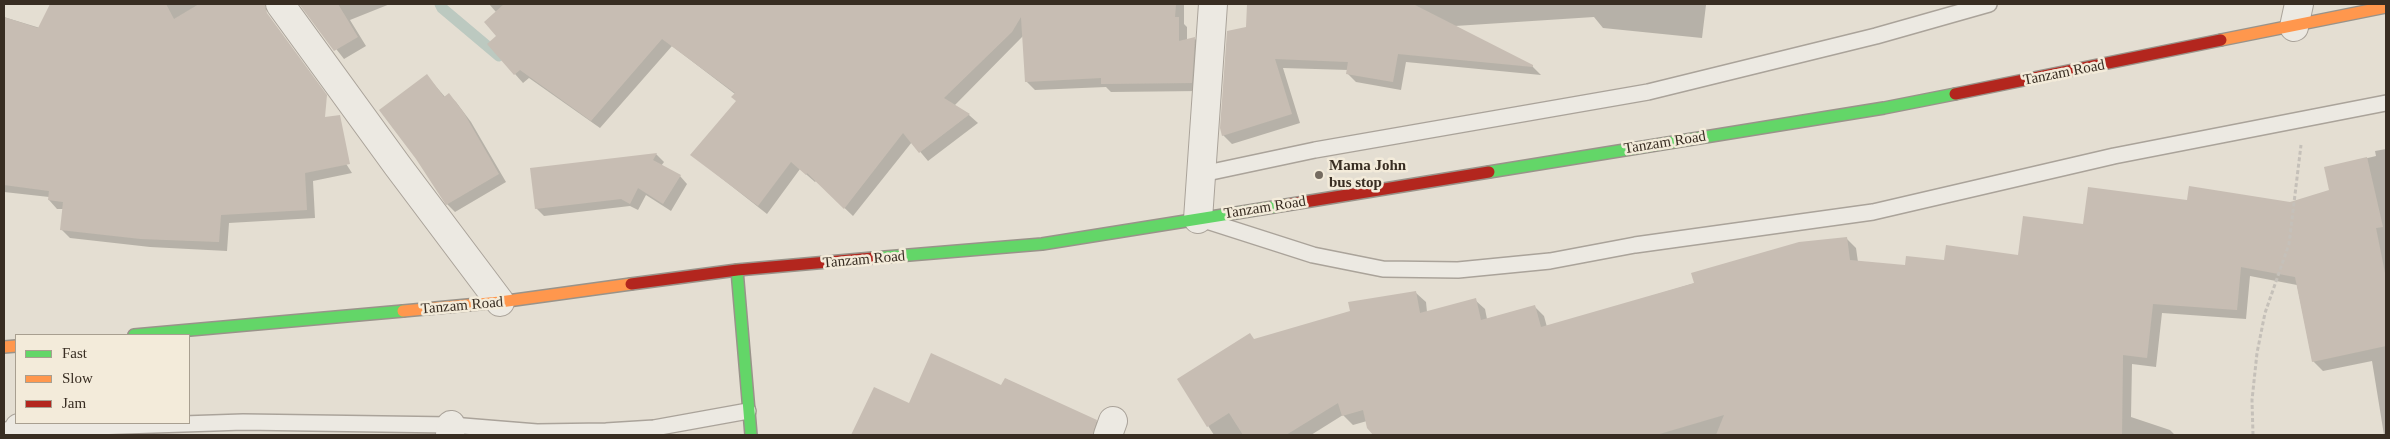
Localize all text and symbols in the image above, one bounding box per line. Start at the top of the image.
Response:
street label: Tanzam Road [2022,56,2106,90]
street label: Tanzam Road [1623,128,1707,158]
place label: Mama John bus stop [1329,157,1406,192]
marker: Mama John bus stop [1313,169,1325,181]
street label: Tanzam Road [1223,193,1307,223]
street label: Tanzam Road [822,247,906,273]
street label: Tanzam Road [420,293,504,319]
legend [15,334,190,424]
text: Fast [62,345,87,361]
text: Slow [62,370,93,386]
text: Jam [62,395,86,411]

